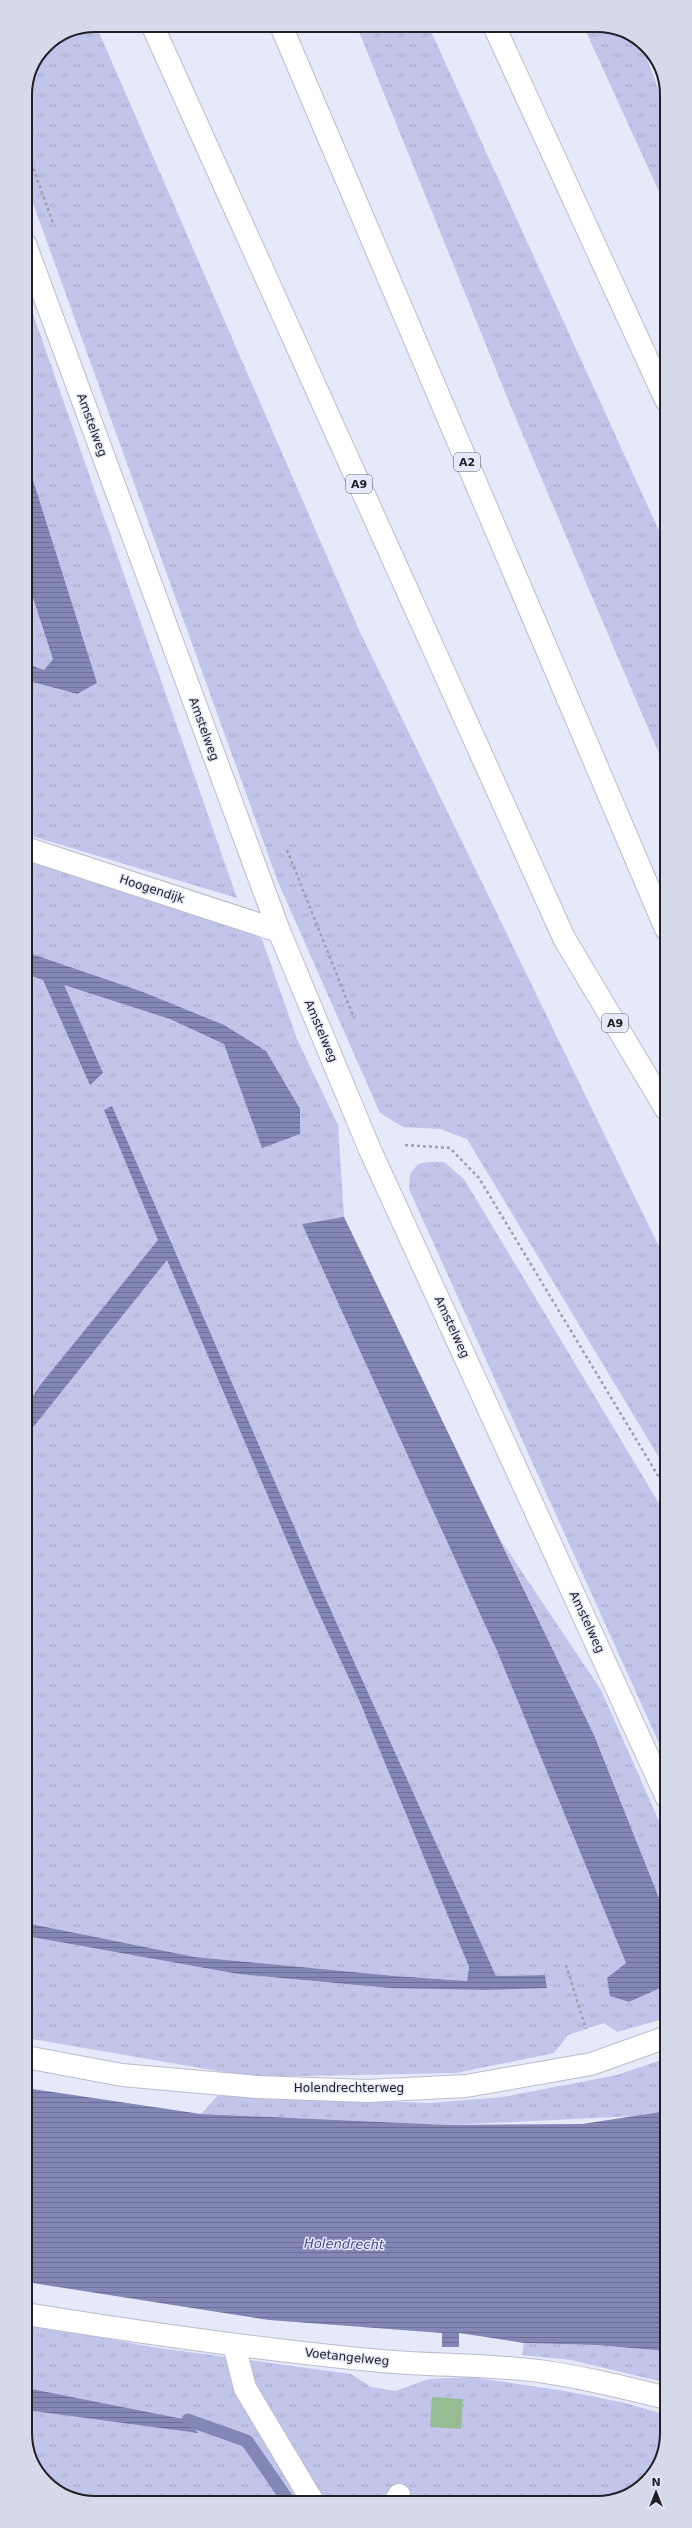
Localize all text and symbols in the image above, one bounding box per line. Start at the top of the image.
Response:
street label: Amstelweg [74,391,110,459]
road number: A2 [454,453,480,471]
road number: A9 [346,475,372,493]
street label: Amstelweg [186,695,222,763]
street label: Hoogendijk [118,872,186,906]
street label: Amstelweg [302,998,340,1064]
road number: A9 [602,1014,628,1032]
street label: Amstelweg [432,1294,472,1360]
street label: Amstelweg [567,1589,607,1655]
street label: Holendrechterweg [294,2081,404,2095]
water label: Holendrecht [304,2236,385,2252]
street label: Voetangelweg [304,2346,390,2368]
north arrow [636,2472,676,2512]
text: N [651,2476,661,2489]

